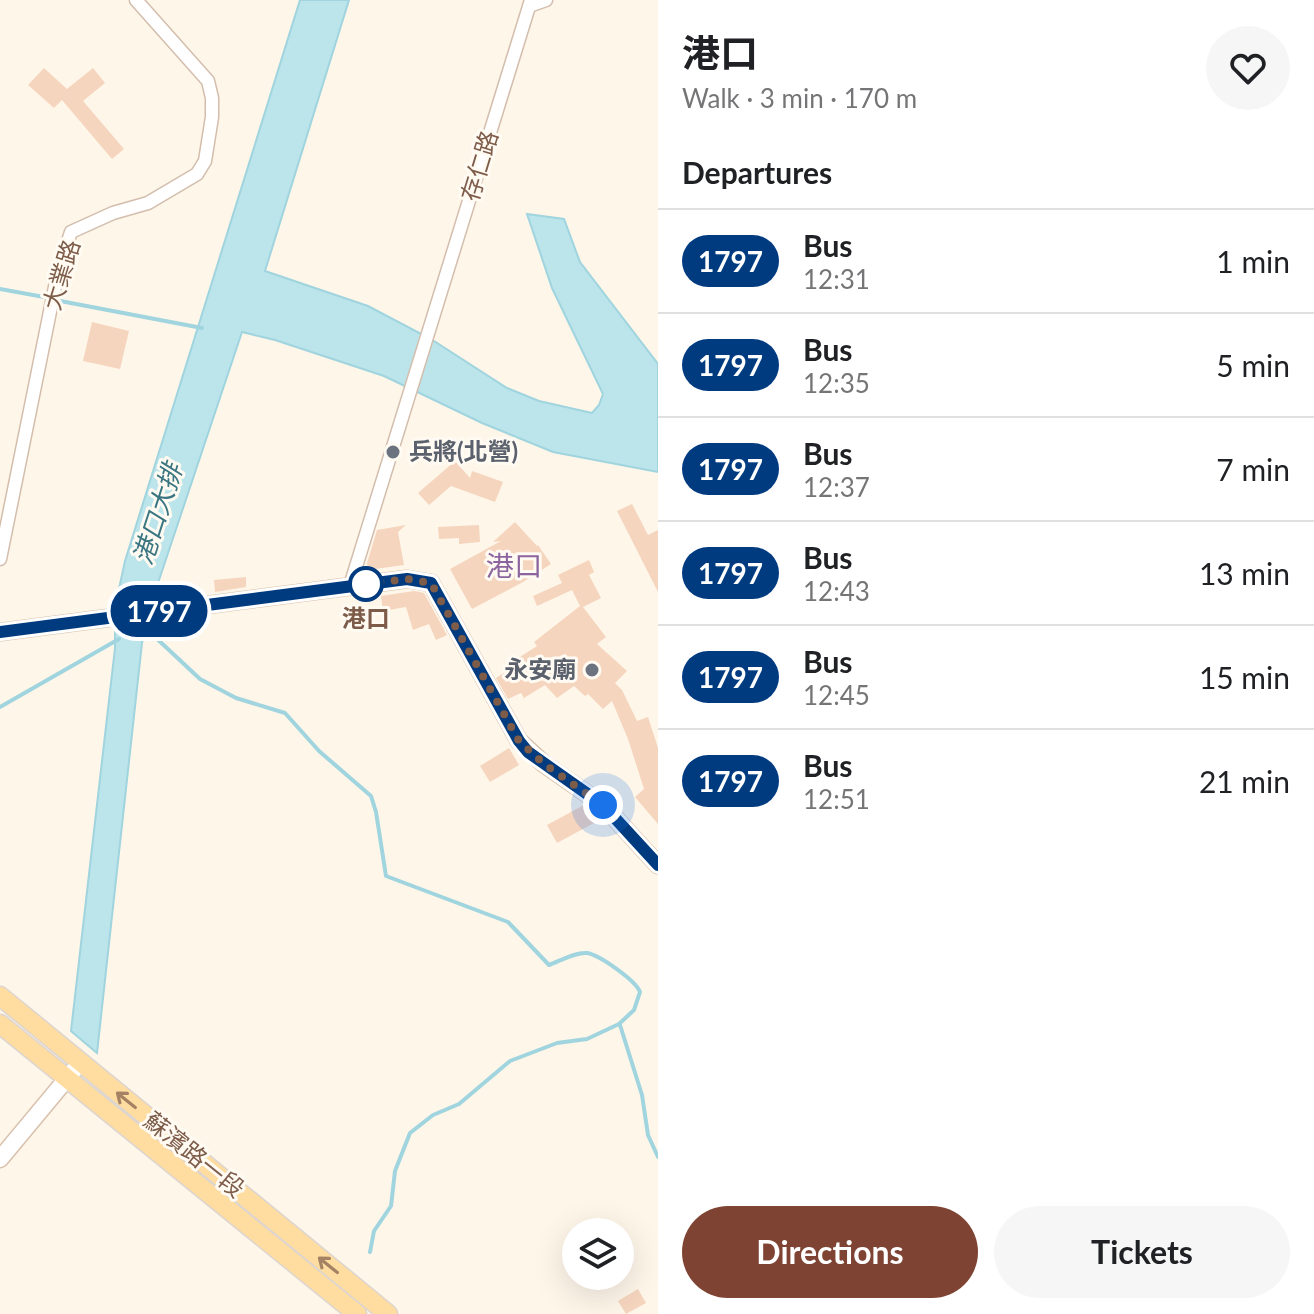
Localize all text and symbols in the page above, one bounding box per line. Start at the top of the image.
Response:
button: heart [1206,26,1290,110]
text: 港口 [682,29,758,75]
text: Walk · 3 min · 170 m [682,82,917,114]
street label: 存仁路 [454,127,503,204]
text: Departures [682,154,832,190]
text: Bus [803,227,853,263]
street label: 大業路 [36,236,85,313]
text: 1 min [1216,243,1290,279]
text: 1797 [698,244,763,278]
text: 12:31 [803,263,870,295]
text: Bus [803,331,853,367]
text: 5 min [1216,347,1290,383]
text: 1797 [698,348,763,382]
text: 12:35 [803,367,870,399]
text: Bus [803,435,853,471]
place label: 兵將(北營) [409,436,518,465]
marker: 兵將(北營) [384,443,402,461]
text: 7 min [1216,451,1290,487]
text: 1797 [698,452,763,486]
water label: 港口大排 [126,456,189,568]
text: 12:37 [803,471,870,503]
text: Bus [803,539,853,575]
district label: 港口 [486,548,542,582]
text: 13 min [1199,555,1290,591]
text: 1797 [698,556,763,590]
marker: 港口 [349,567,383,601]
text: 12:43 [803,575,870,607]
line badge: 1797 [103,585,215,637]
text: 1797 [127,594,191,628]
place label: 港口 [342,603,390,632]
text: Bus [803,643,853,679]
place label: 永安廟 [504,654,576,683]
text: 15 min [1199,659,1290,695]
text: 1797 [698,660,763,694]
marker: 永安廟 [583,661,601,679]
text: 12:45 [803,679,870,711]
text: Bus [803,747,853,783]
text: 21 min [1199,763,1290,799]
text: 1797 [698,764,763,798]
text: 12:51 [803,783,870,815]
your location [583,785,623,825]
one-way arrow [116,1091,137,1109]
street label: 蘇濱路一段 [139,1105,251,1203]
button: Directions [682,1206,978,1298]
button: Tickets [994,1206,1290,1298]
map controls [562,1218,634,1290]
button: layers [562,1218,634,1290]
one-way arrow [318,1256,339,1274]

